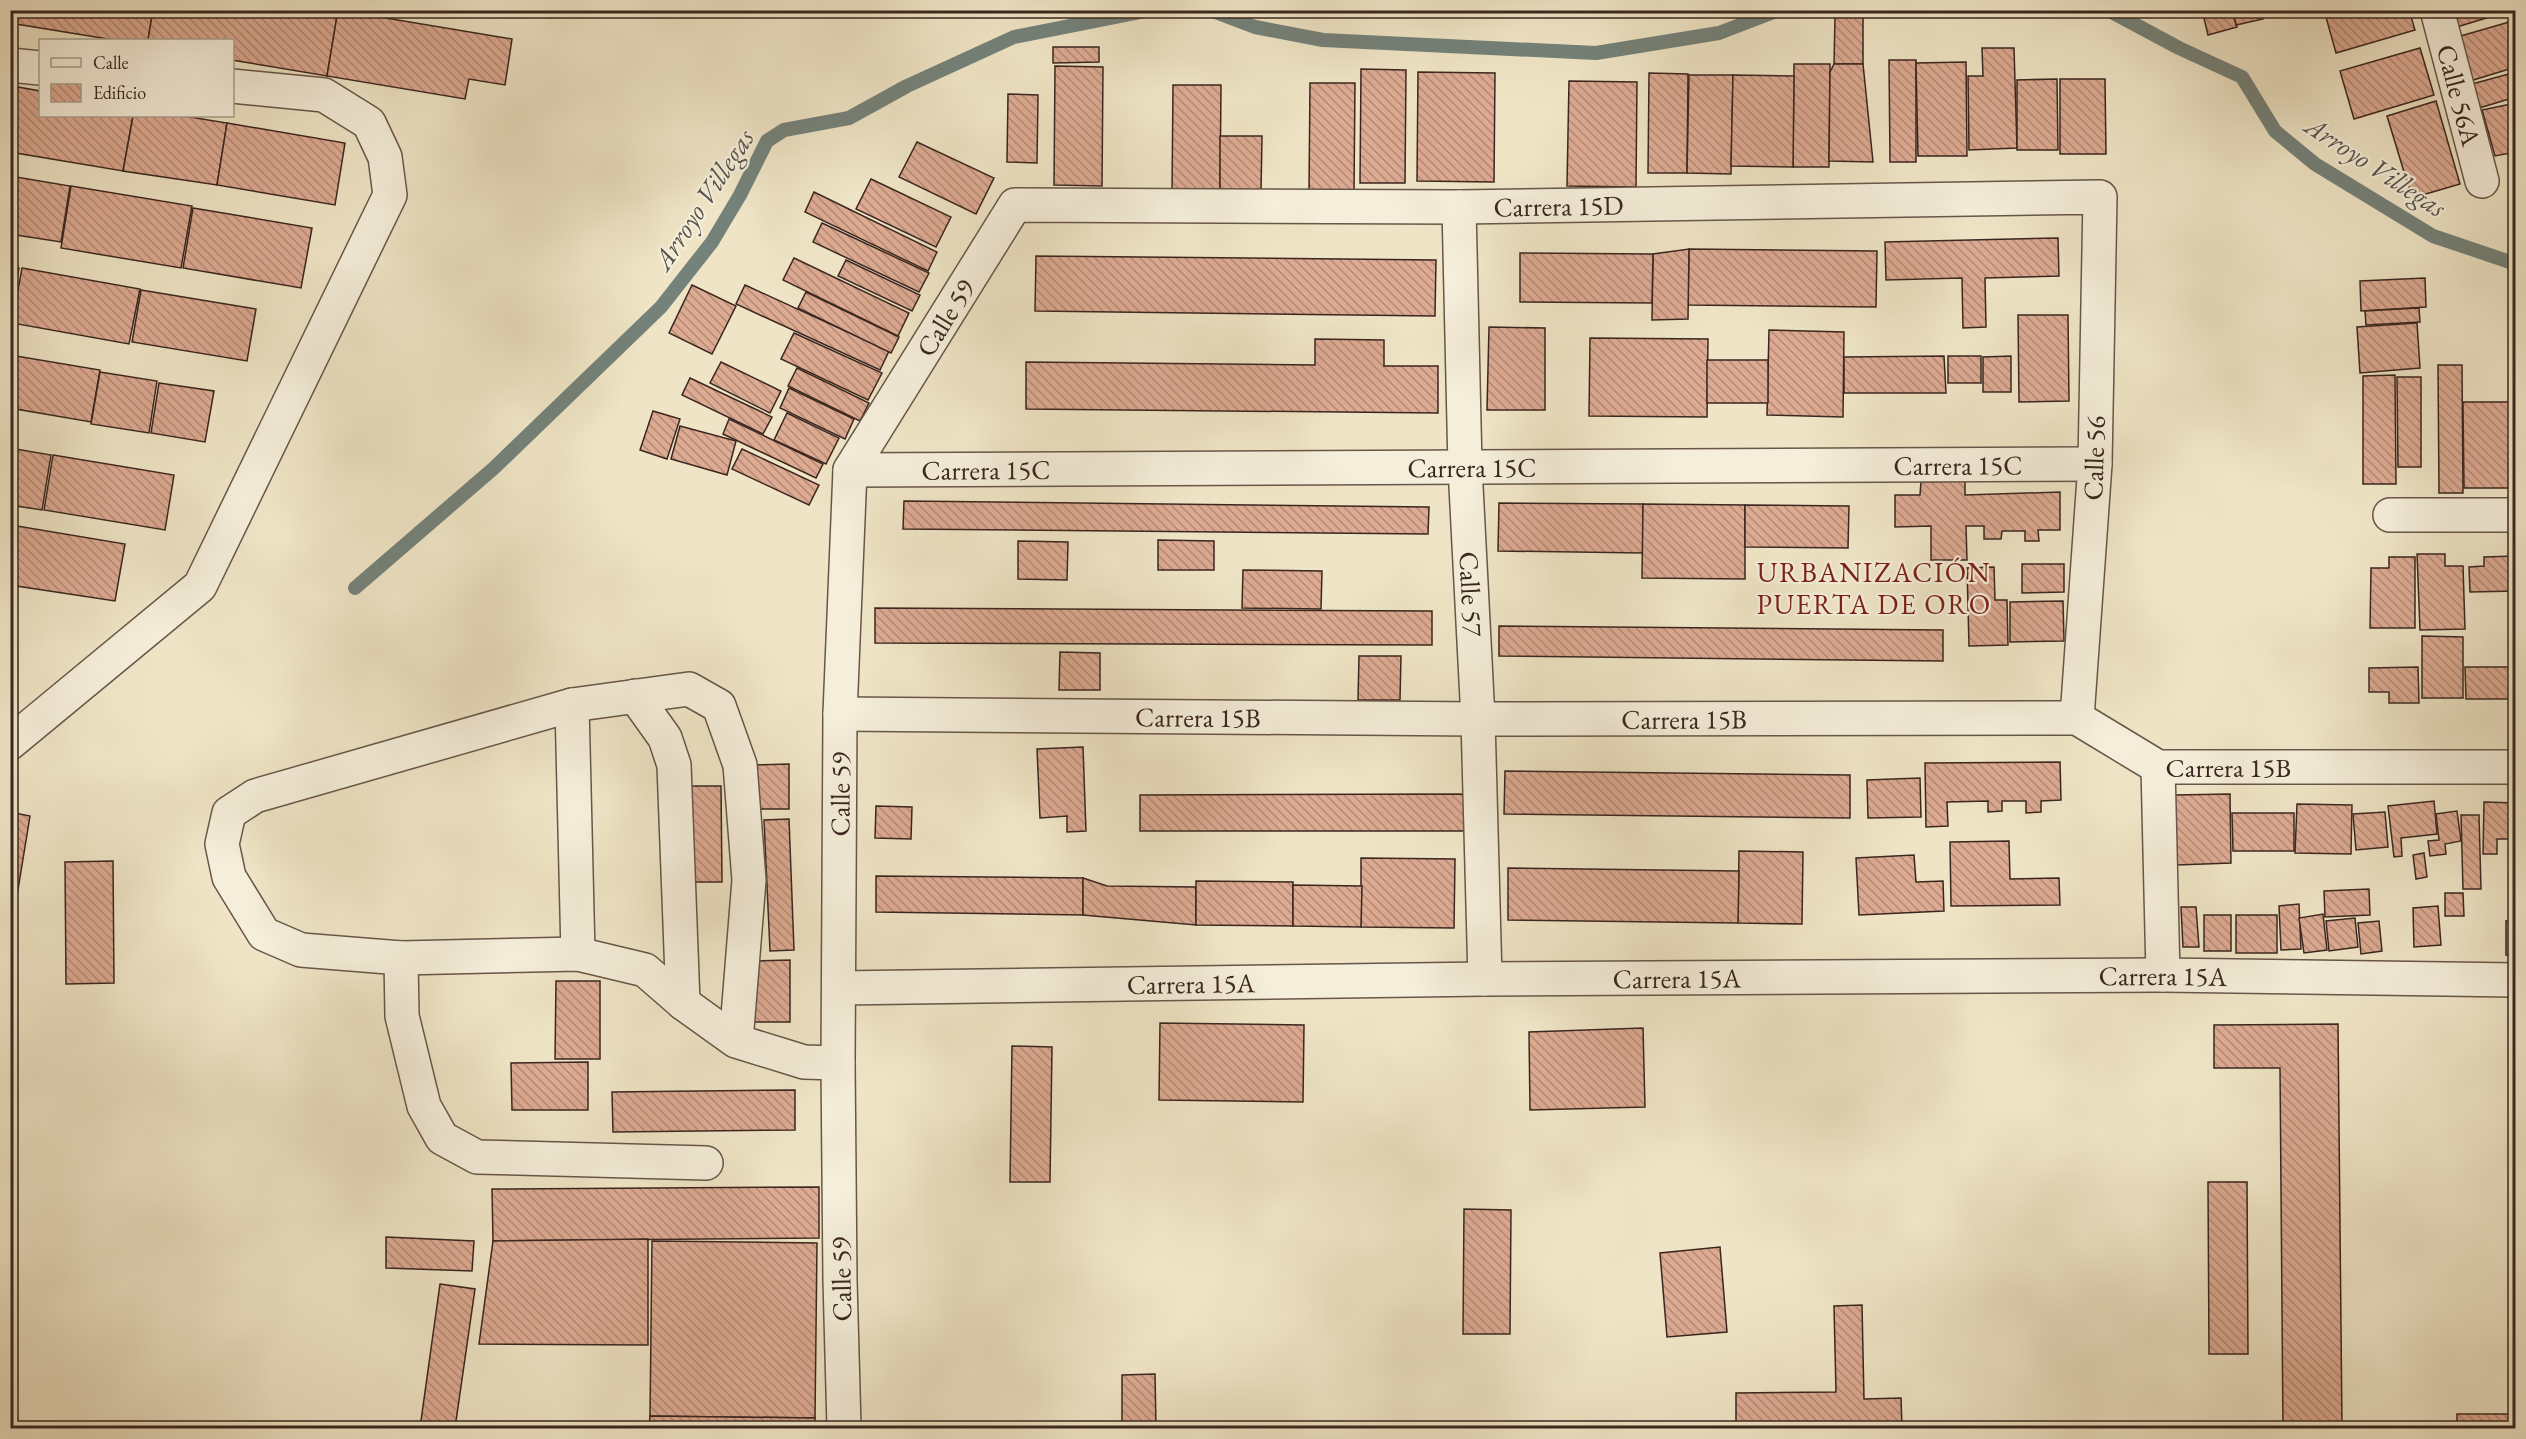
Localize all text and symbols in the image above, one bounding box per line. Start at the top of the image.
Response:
legend [39,39,234,117]
street label: Calle 56A [2429,41,2490,150]
text: Calle [93,51,129,74]
text: Edificio [93,81,146,104]
water label: Arroyo Villegas [2297,106,2454,225]
water label: Arroyo Villegas [643,121,762,278]
street label: Carrera 15D [1493,187,1624,224]
street label: Calle 59 [908,272,982,363]
street label: Calle 56 [2075,415,2113,501]
street label: Carrera 15C [1893,447,2023,482]
street label: Carrera 15C [1407,449,1537,485]
street label: Carrera 15C [921,452,1051,487]
street label: Calle 57 [1452,551,1491,638]
district label: URBANIZACIÓN PUERTA DE ORO [1756,554,1992,622]
street label: Carrera 15B [1135,699,1261,735]
street label: Carrera 15B [1621,701,1747,736]
street label: Carrera 15B [2166,750,2291,785]
street label: Calle 59 [822,752,857,837]
street label: Carrera 15A [2099,957,2228,993]
street label: Carrera 15A [1613,960,1742,996]
street label: Carrera 15A [1127,965,1256,1001]
street label: Calle 59 [823,1236,859,1322]

